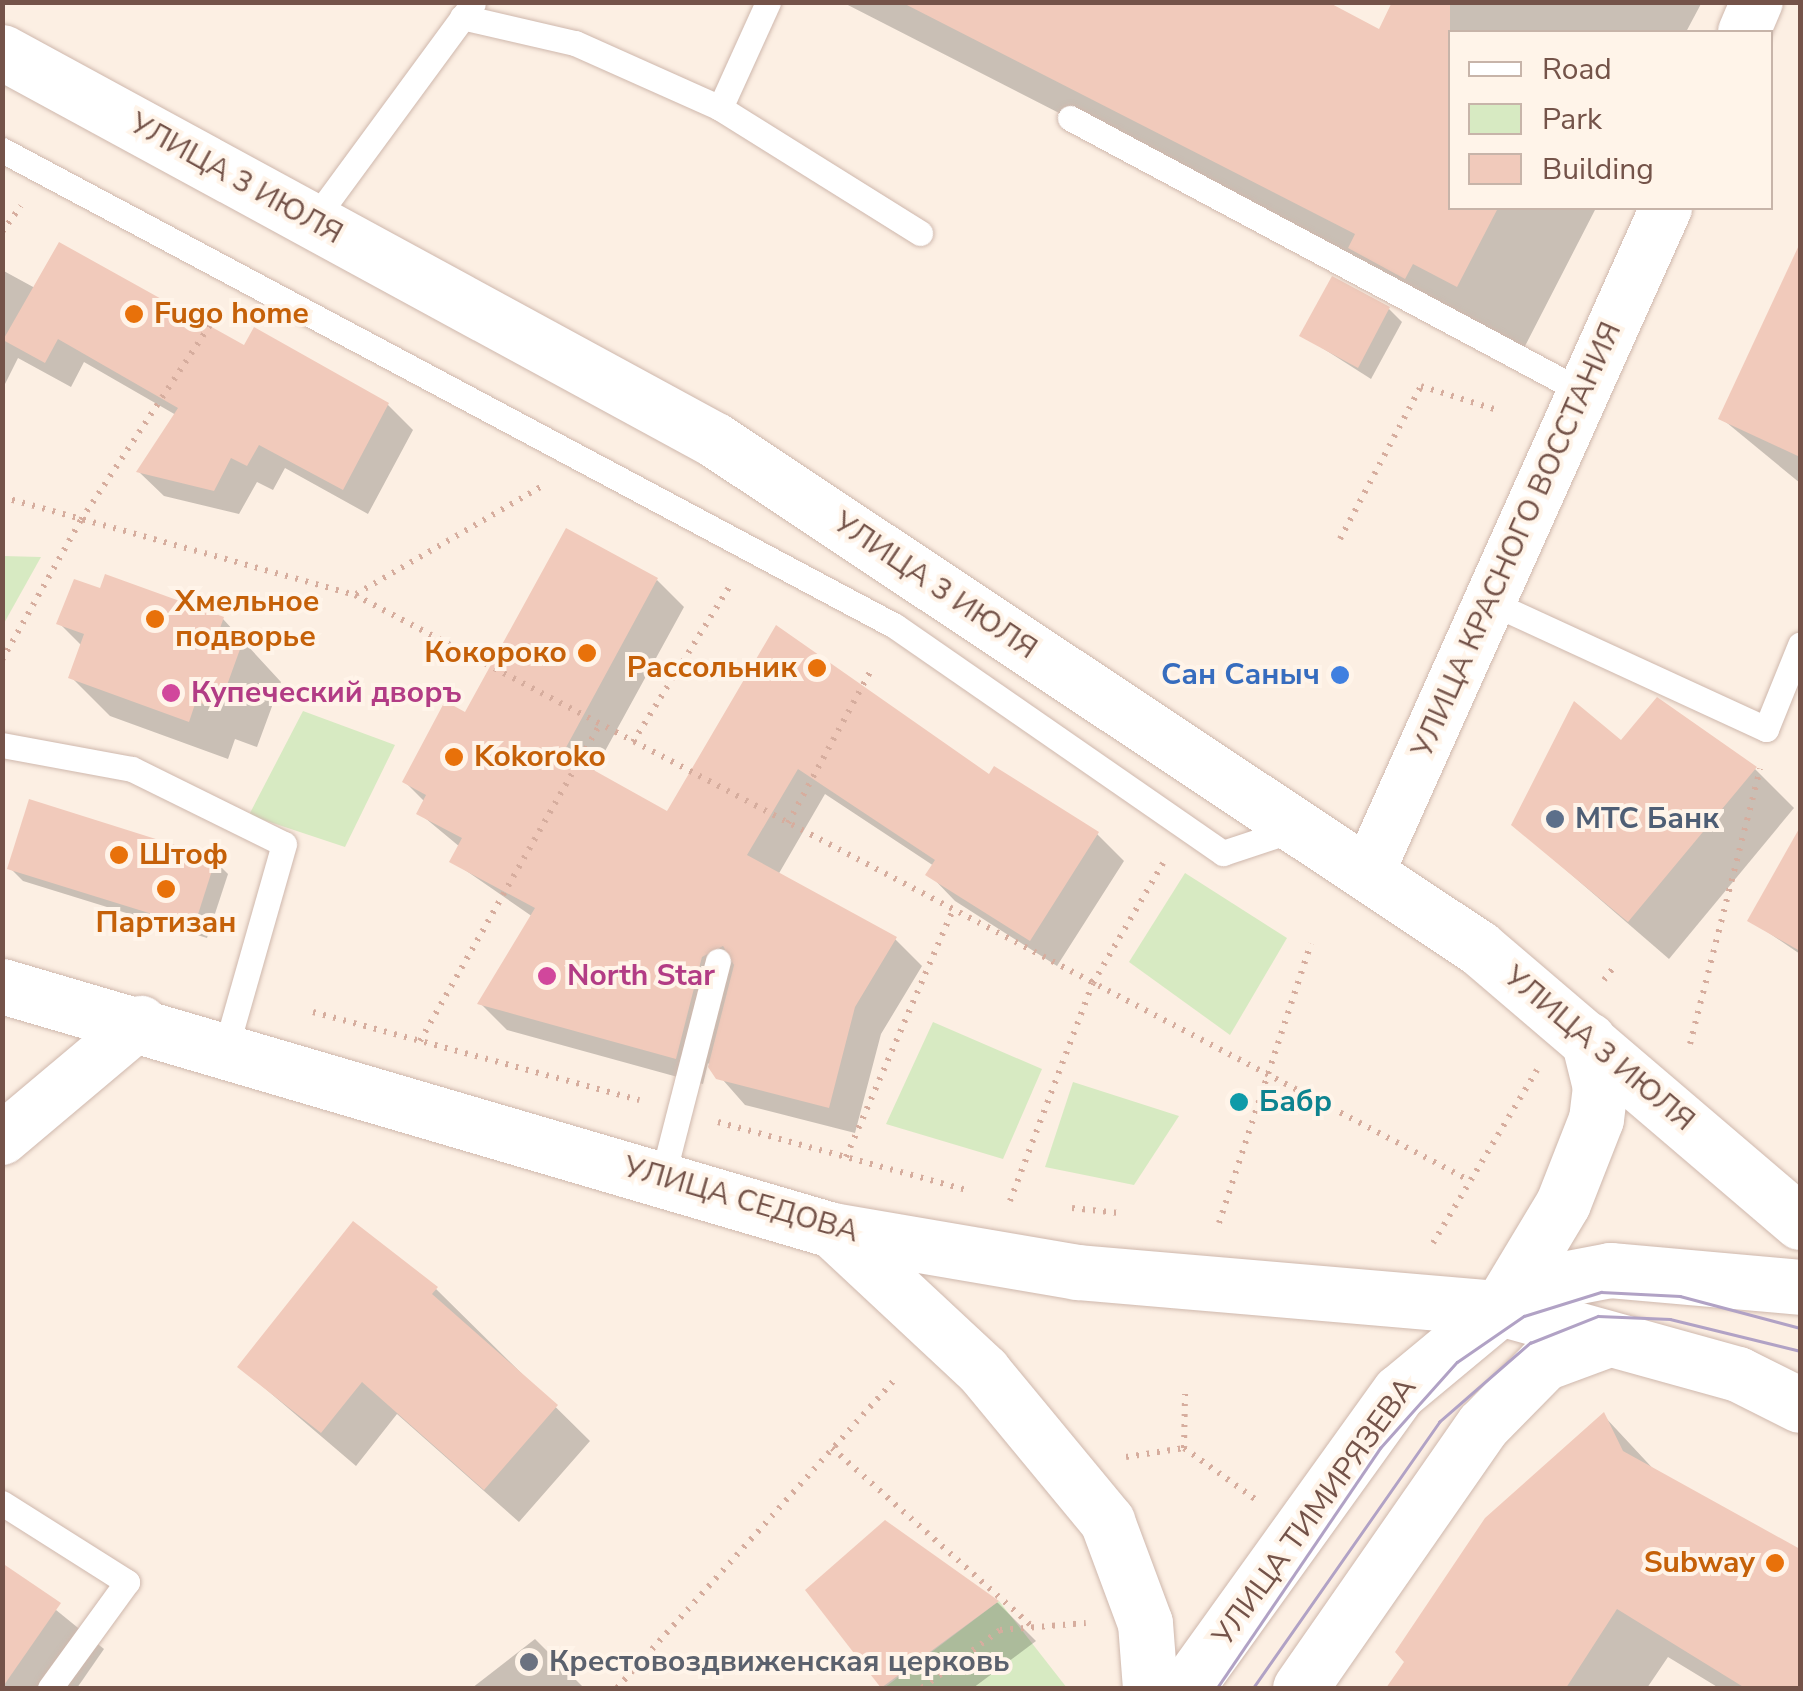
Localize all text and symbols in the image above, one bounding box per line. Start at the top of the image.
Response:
legend [1448,30,1773,210]
text: Road [1542,49,1612,90]
text: Park [1542,99,1602,140]
street label: УЛИЦА 3 ИЮЛЯ [123,106,349,252]
text: Building [1542,149,1654,190]
place label: Fugo home [154,296,309,332]
marker: Fugo home [123,303,145,325]
street label: УЛИЦА КРАСНОГО ВОССТАНИЯ [1404,317,1630,763]
street label: УЛИЦА 3 ИЮЛЯ [826,505,1044,667]
place label: Хмельное подворье [175,584,320,654]
marker: Хмельное подворье [144,608,166,630]
place label: Кокороко [424,635,567,671]
marker: Кокороко [576,642,598,664]
place label: Рассольник [627,650,797,686]
marker: Рассольник [806,657,828,679]
place label: Сан Саныч [1161,657,1320,693]
marker: Сан Саныч [1329,664,1351,686]
place label: Купеческий дворъ [191,675,462,711]
marker: Купеческий дворъ [160,682,182,704]
place label: Kokoroko [474,739,606,775]
marker: Kokoroko [443,746,465,768]
place label: МТС Банк [1575,801,1719,837]
marker: МТС Банк [1544,808,1566,830]
place label: Штоф [139,837,228,873]
marker: Штоф [108,844,130,866]
marker: Партизан [155,878,177,900]
place label: Партизан [95,905,237,941]
place label: North Star [567,958,715,994]
street label: УЛИЦА 3 ИЮЛЯ [1496,959,1702,1139]
marker: North Star [536,965,558,987]
place label: Бабр [1259,1084,1332,1120]
marker: Бабр [1228,1091,1250,1113]
street label: УЛИЦА СЕДОВА [619,1149,863,1251]
street label: УЛИЦА ТИМИРЯЗЕВА [1206,1371,1424,1653]
place label: Subway [1644,1545,1755,1581]
marker: Subway [1764,1552,1786,1574]
place label: Крестовоздвиженская церковь [549,1644,1010,1680]
marker: Крестовоздвиженская церковь [518,1651,540,1673]

